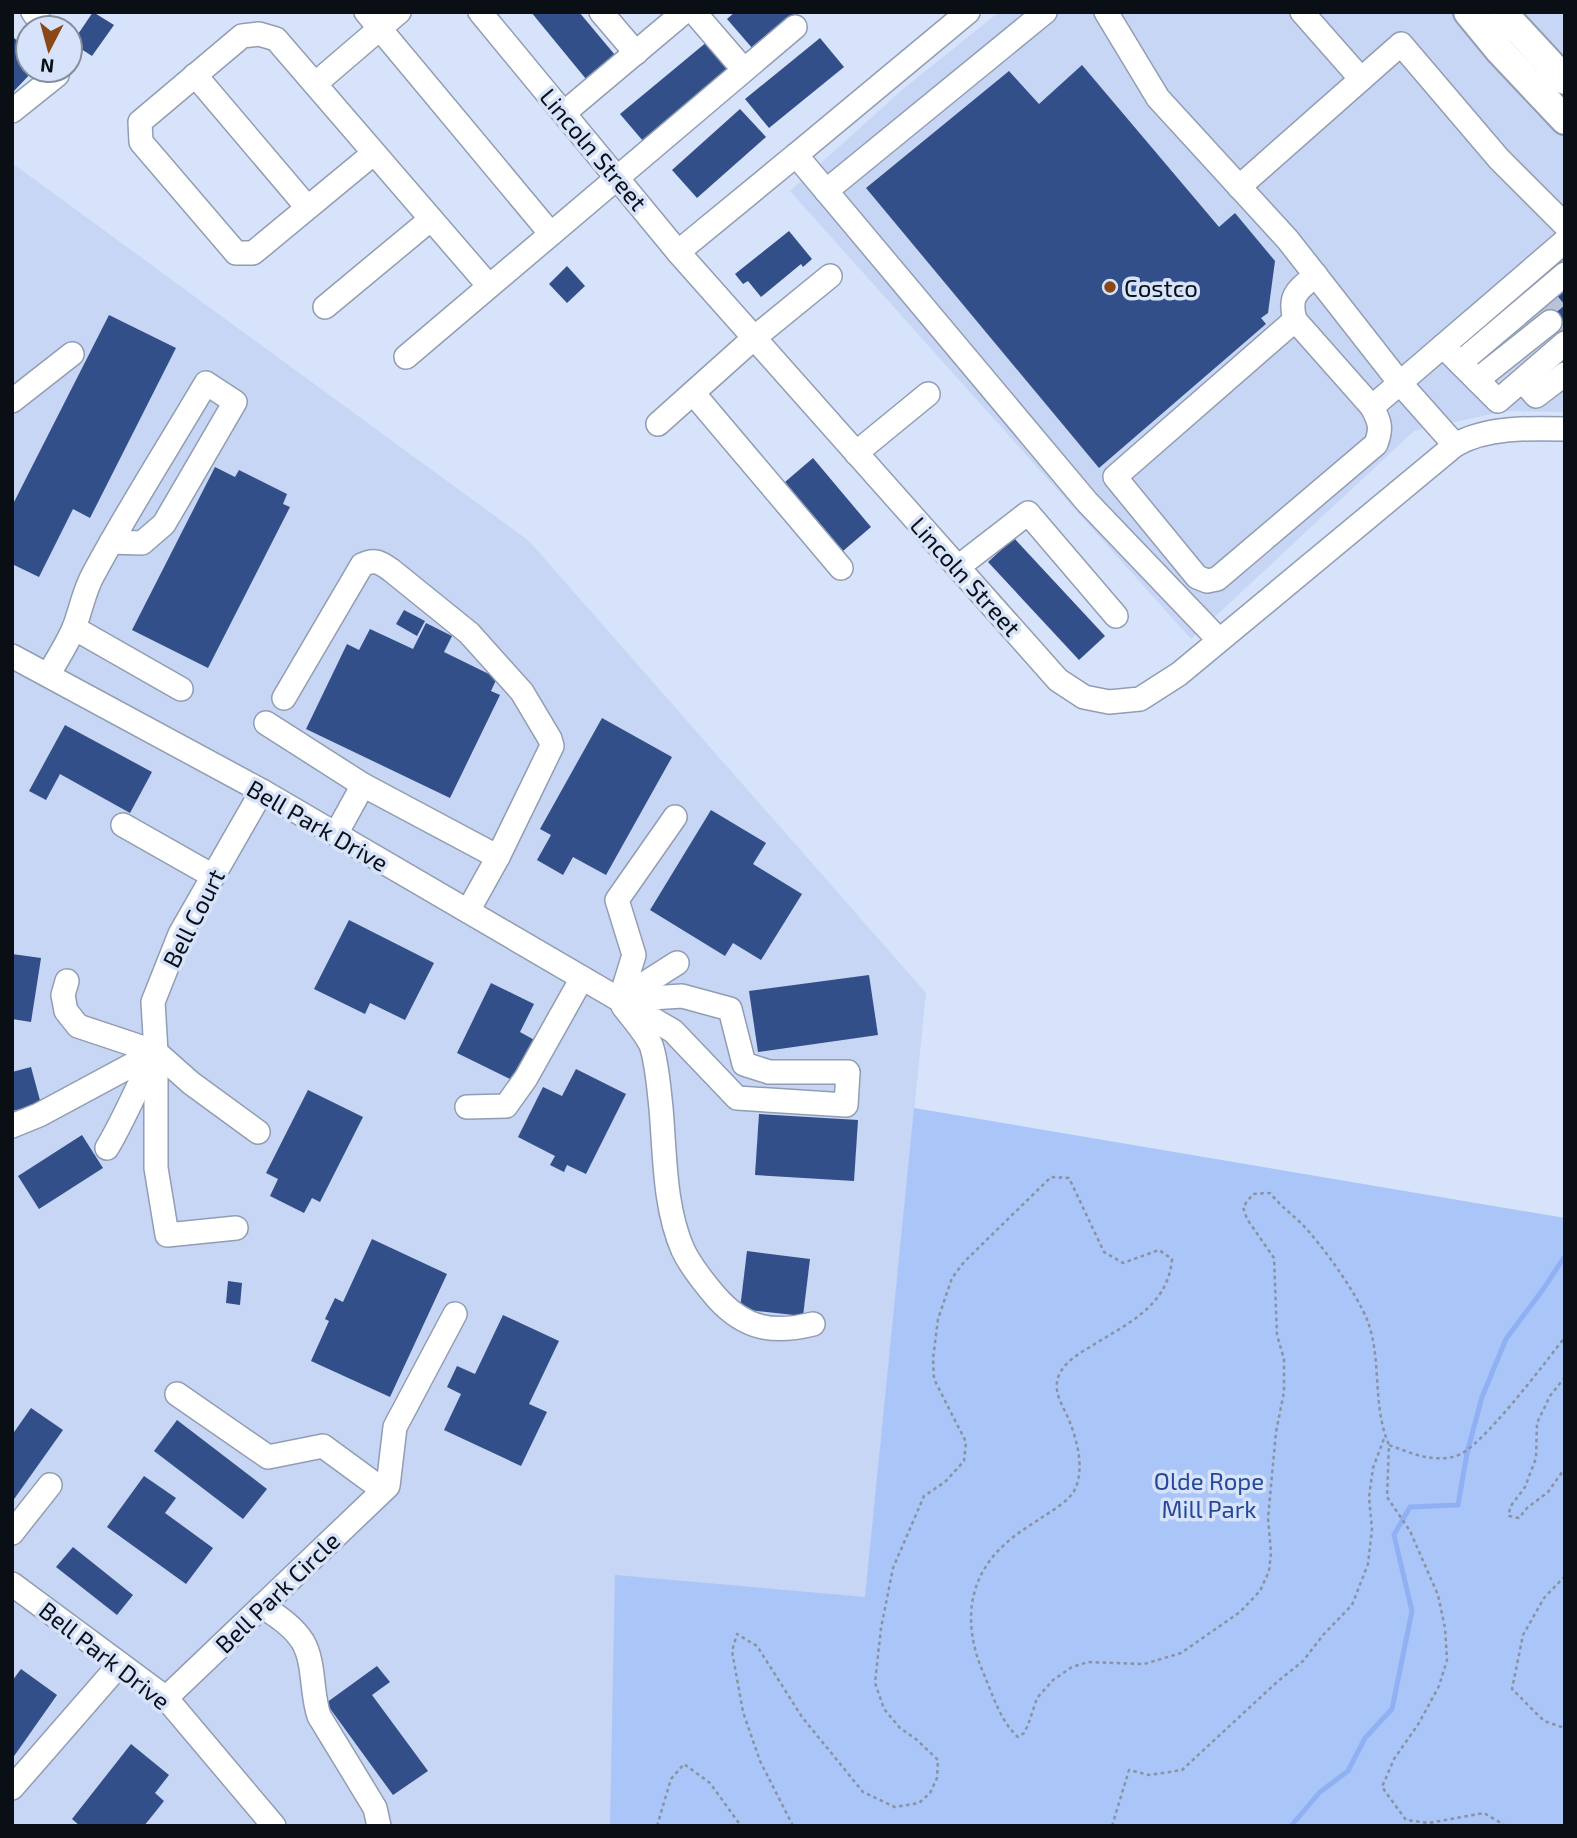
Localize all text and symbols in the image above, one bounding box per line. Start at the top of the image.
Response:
north arrow [14,14,84,84]
text: N [39,54,55,79]
street label: Lincoln Street [535,82,653,216]
place label: Costco [1124,273,1198,302]
marker: Costco [1102,279,1118,295]
street label: Lincoln Street [905,510,1027,642]
street label: Bell Park Drive [242,773,394,877]
street label: Bell Court [156,864,230,972]
park label: Olde Rope Mill Park [1154,1466,1264,1523]
street label: Bell Park Circle [209,1525,345,1659]
street label: Bell Park Drive [34,1595,176,1715]

